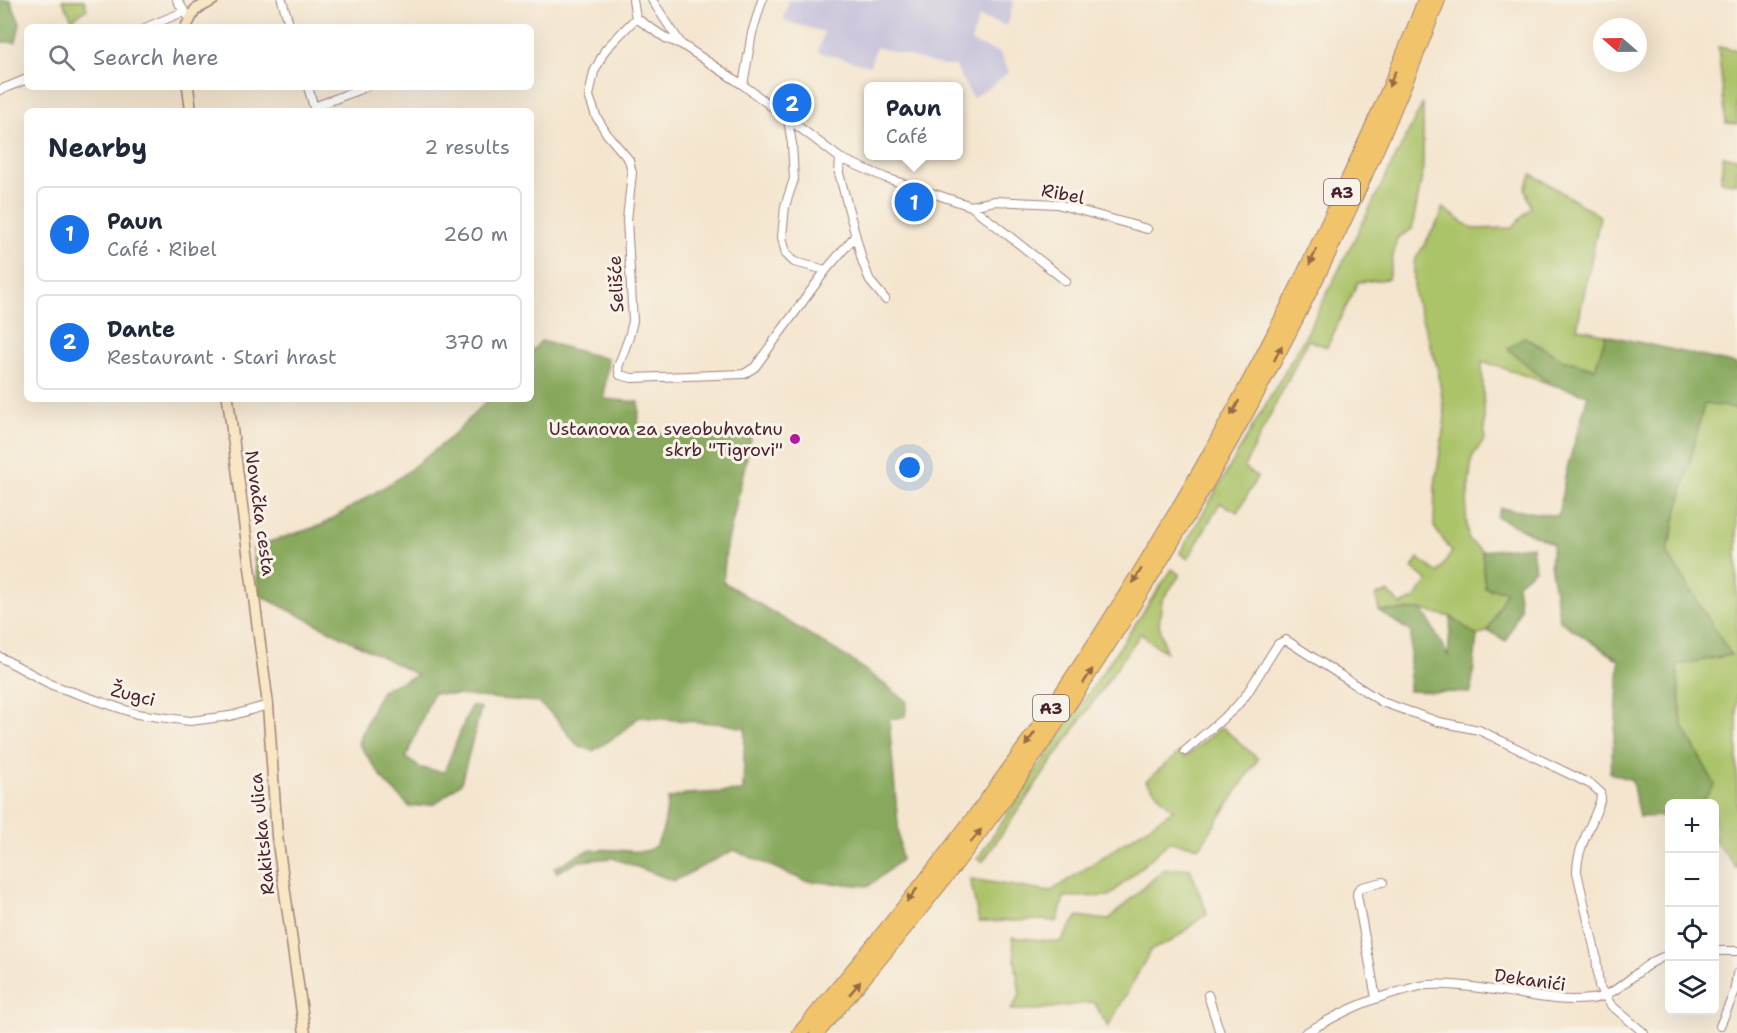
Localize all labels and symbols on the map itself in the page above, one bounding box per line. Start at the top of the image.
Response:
north arrow [1593,18,1647,72]
one-way arrow [1387,70,1396,88]
pin: 2 [772,80,812,126]
street label: Ribel [1039,178,1087,210]
road number: A3 [1324,179,1360,205]
pin: 1 [894,180,934,224]
one-way arrow [1308,248,1317,265]
street label: Selišće [603,255,629,313]
one-way arrow [1273,345,1283,362]
one-way arrow [1230,400,1240,417]
place label: Ustanova za sveobuhvatnu skrb "Tigrovi" [549,417,783,462]
marker: Ustanova za sveobuhvatnu skrb "Tigrovi" [788,432,802,446]
street label: Novačka cesta [239,449,281,577]
your location [895,453,924,482]
one-way arrow [1131,568,1142,584]
one-way arrow [1082,668,1094,684]
street label: Žugci [108,678,158,712]
road number: A3 [1033,695,1069,721]
one-way arrow [1024,732,1036,747]
street label: Rakitska ulica [244,772,280,896]
one-way arrow [970,828,982,843]
one-way arrow [906,887,919,903]
street label: Dekanići [1493,963,1567,997]
one-way arrow [849,980,862,996]

